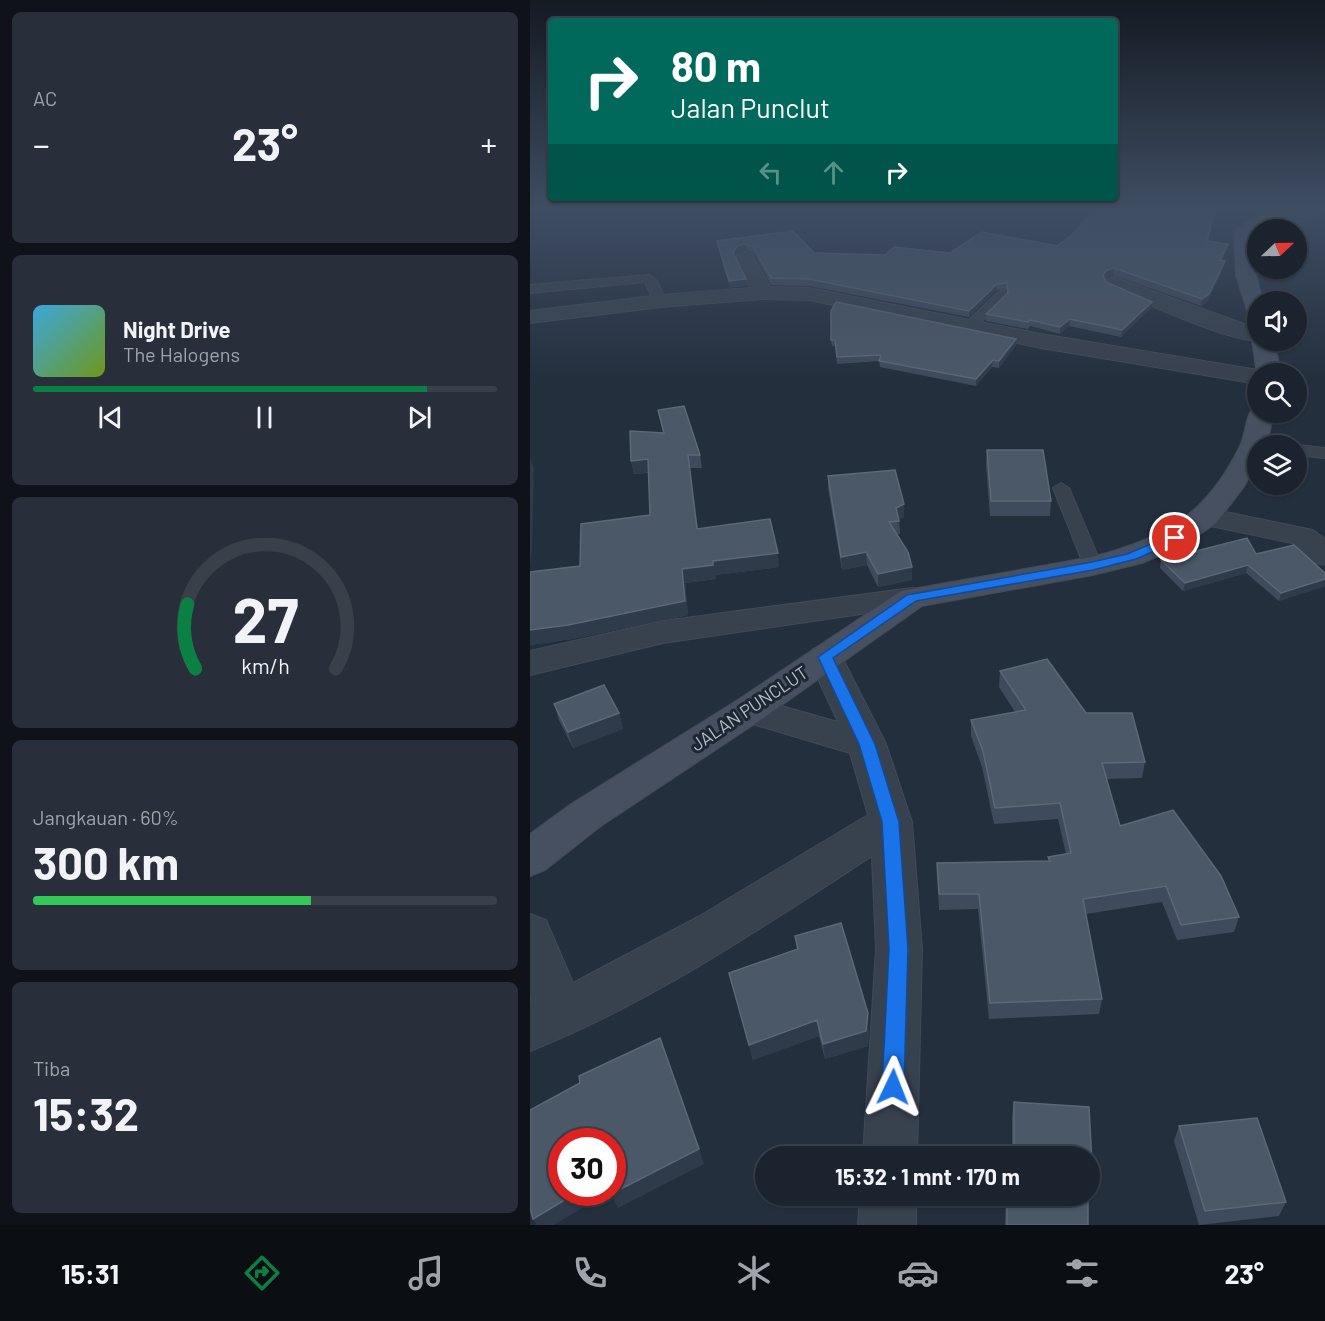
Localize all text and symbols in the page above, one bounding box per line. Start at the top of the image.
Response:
text: 80 m [671,40,761,90]
icon: right [572,42,650,120]
text: AC [33,86,57,110]
text: Jalan Punclut [671,91,830,123]
text: 23° [232,116,298,170]
text: − [33,124,50,164]
text: + [480,124,497,164]
icon: left [754,156,787,189]
icon: ahead [817,156,850,189]
icon: right [880,156,913,189]
north arrow [1247,219,1307,279]
map controls [1247,219,1307,495]
button: sound [1247,291,1307,351]
text: Night Drive [123,316,231,342]
text: The Halogens [123,342,240,366]
button: search [1247,363,1307,423]
icon: previous [94,401,127,434]
icon: pause [248,401,281,434]
icon: next [403,401,436,434]
button: layers [1247,435,1307,495]
pin [1149,512,1200,563]
icon: arrive [1158,521,1191,554]
text: 27 [232,582,298,656]
text: km/h [241,654,289,679]
street label: JALAN PUNCLUT [686,661,812,755]
text: Jangkauan · 60% [33,805,179,829]
text: 300 km [33,835,179,889]
position arrow [861,1055,925,1119]
text: Tiba [33,1056,70,1080]
text: 15:32 [33,1086,139,1140]
speed limit sign: 30 [548,1128,626,1206]
text: 15:32 · 1 mnt · 170 m [835,1163,1020,1189]
icon: directions [241,1252,283,1294]
icon: music [405,1252,447,1294]
icon: phone [569,1252,611,1294]
icon: climate [733,1252,775,1294]
icon: car [897,1252,939,1294]
icon: filters [1061,1252,1103,1294]
text: 15:31 [61,1257,119,1289]
text: 23° [1225,1257,1264,1289]

